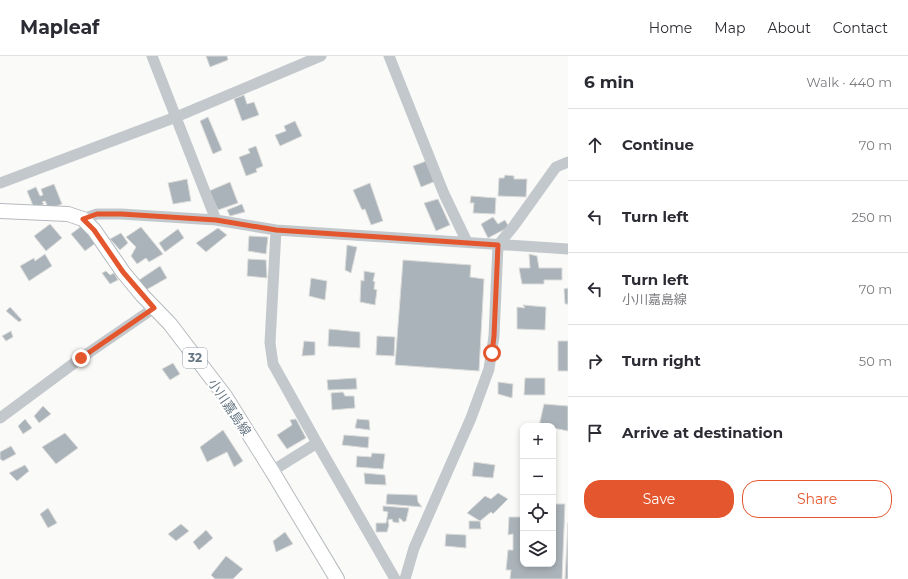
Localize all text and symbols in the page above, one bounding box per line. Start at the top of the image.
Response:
text: Mapleaf [20,16,99,39]
text: Home [649,19,692,37]
text: Map [714,19,745,37]
text: About [767,19,811,37]
text: Contact [833,19,888,37]
text: 6 min [584,72,634,92]
text: Walk · 440 m [806,74,892,90]
icon: ahead [584,134,606,156]
text: Continue [622,135,694,154]
text: 70 m [859,137,892,153]
icon: left [584,206,606,228]
text: Turn left [622,207,689,226]
text: 250 m [851,209,892,225]
text: Turn left [622,270,689,289]
icon: left [584,278,606,300]
text: 70 m [859,281,892,297]
text: 小川嘉島線 [622,291,687,307]
route start [483,344,501,362]
road number: 32 [183,348,207,368]
route end [72,349,90,367]
icon: right [584,350,606,372]
text: Turn right [622,351,701,370]
text: 50 m [859,353,892,369]
street label: 小川嘉島線 [205,376,255,438]
icon: arrive [584,422,606,444]
map controls [520,423,556,567]
button: + [520,423,556,459]
text: Arrive at destination [622,423,783,442]
button: − [520,459,556,495]
button: Save [584,480,734,518]
button: Share [742,480,892,518]
button: locate [520,495,556,531]
button: layers [520,531,556,567]

